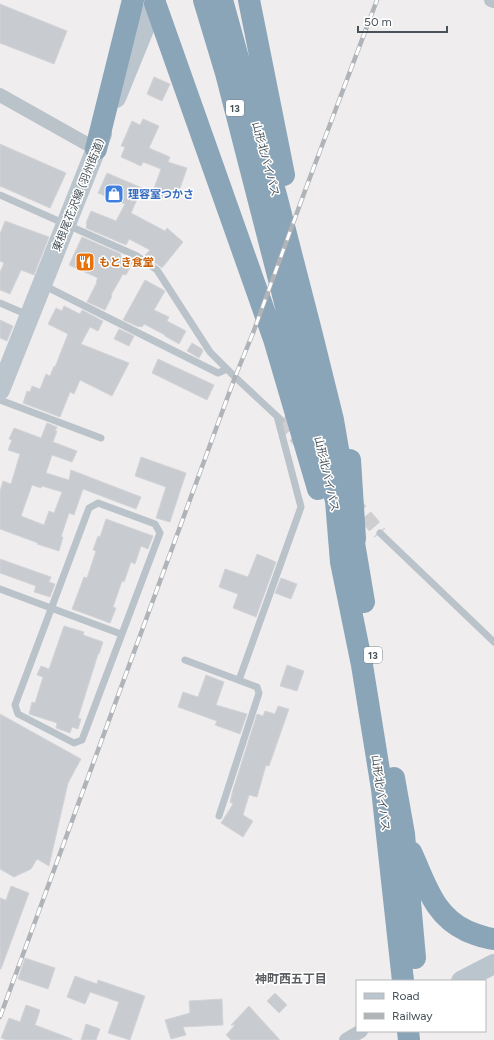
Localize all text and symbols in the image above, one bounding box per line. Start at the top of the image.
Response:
scale bar [358,8,447,34]
text: 50 m [364,15,392,29]
road number: 13 [226,100,244,116]
street label: 山形北バイパス [249,120,282,198]
street label: 東根尾花沢線 (羽州街道) [50,137,107,253]
shop icon: 理容室つかさ [103,183,125,205]
place label: 理容室つかさ [128,188,194,201]
restaurant icon: もとき食堂 [74,251,96,273]
place label: もとき食堂 [99,256,154,269]
street label: 山形北バイパス [312,435,341,513]
road number: 13 [364,647,382,663]
street label: 山形北バイパス [369,754,392,832]
district label: 神町西五丁目 [255,972,327,986]
legend [356,980,486,1032]
text: Road [392,989,420,1003]
text: Railway [392,1009,433,1023]

